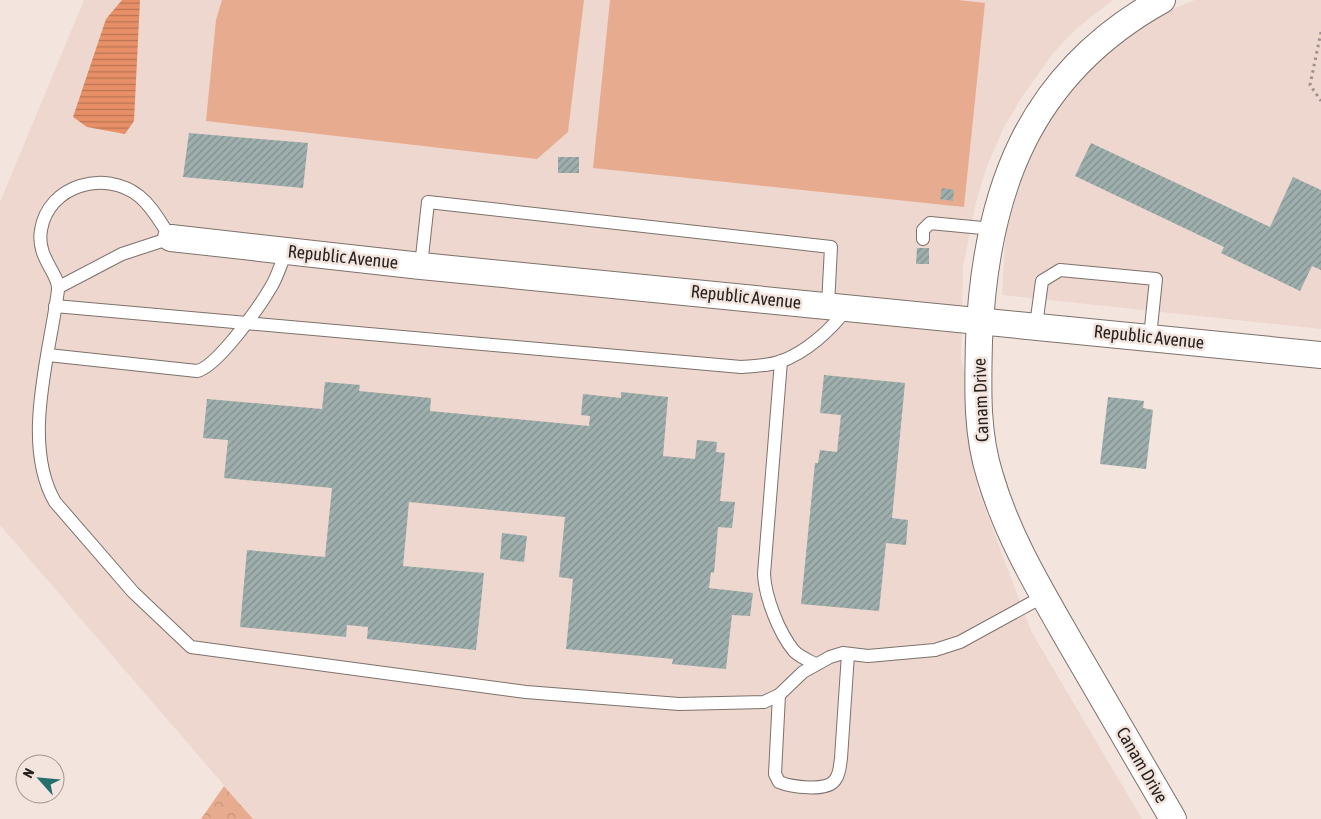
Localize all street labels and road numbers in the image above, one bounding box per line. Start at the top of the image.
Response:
street label: Republic Avenue [287,240,399,273]
street label: Republic Avenue [690,280,802,313]
street label: Republic Avenue [1093,320,1205,353]
street label: Canam Drive [969,358,992,442]
street label: Canam Drive [1112,723,1173,806]

